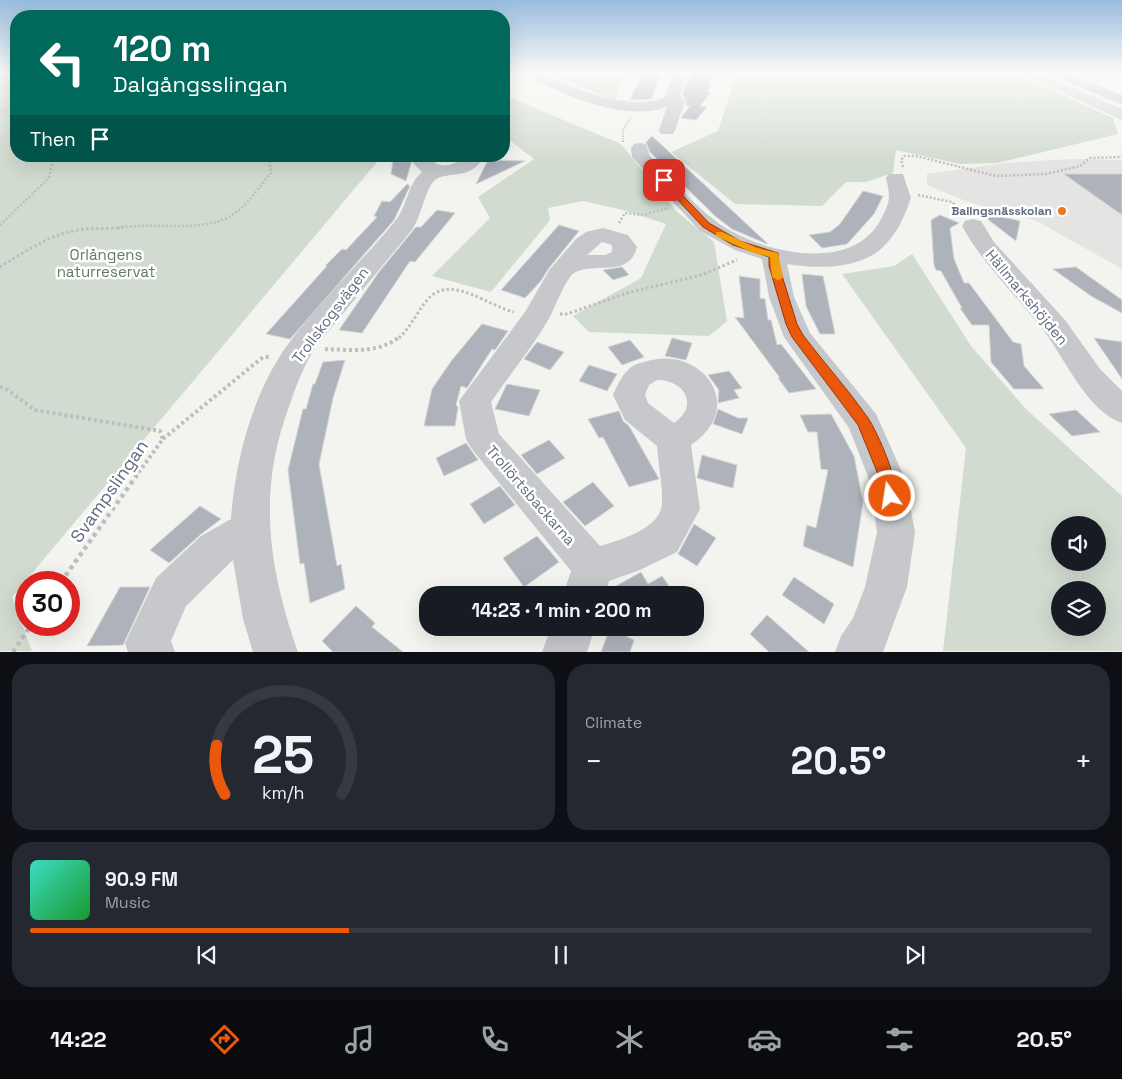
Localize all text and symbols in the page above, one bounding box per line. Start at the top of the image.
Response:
text: 120 m [113,27,211,71]
icon: left [30,30,95,95]
text: Dalgångsslingan [113,70,288,98]
icon: arrive [86,125,114,153]
text: Then [30,127,76,152]
pin [643,159,685,201]
icon: arrive [650,166,678,194]
place label: Balingsnässkolan [951,203,1052,219]
marker: Balingsnässkolan [1056,205,1068,217]
park label: Orlångens naturreservat [57,245,155,281]
street label: Hällmarkshöjden [982,245,1072,349]
street label: Trollskogsvägen [288,263,372,367]
street label: Svampslingan [65,435,153,547]
street label: Trollörtsbackarna [482,441,580,549]
position arrow [863,469,915,521]
map controls [1051,516,1106,636]
button: sound [1051,516,1106,571]
speed limit sign: 30 [15,571,80,636]
button: layers [1051,581,1106,636]
text: 14:23 · 1 min · 200 m [471,598,652,623]
text: Climate [585,712,642,733]
text: 25 [252,722,315,788]
text: 20.5° [791,737,886,785]
text: − [585,743,602,779]
text: + [1075,743,1092,779]
text: km/h [262,781,305,804]
text: 90.9 FM [105,867,178,892]
text: Music [105,892,151,913]
icon: previous [193,941,221,969]
icon: pause [547,941,575,969]
icon: next [901,941,929,969]
icon: directions [207,1022,242,1057]
icon: music [342,1022,377,1057]
icon: phone [477,1022,512,1057]
icon: climate [612,1022,647,1057]
icon: car [747,1022,782,1057]
icon: filters [882,1022,917,1057]
text: 14:22 [50,1025,107,1053]
text: 20.5° [1017,1025,1072,1053]

